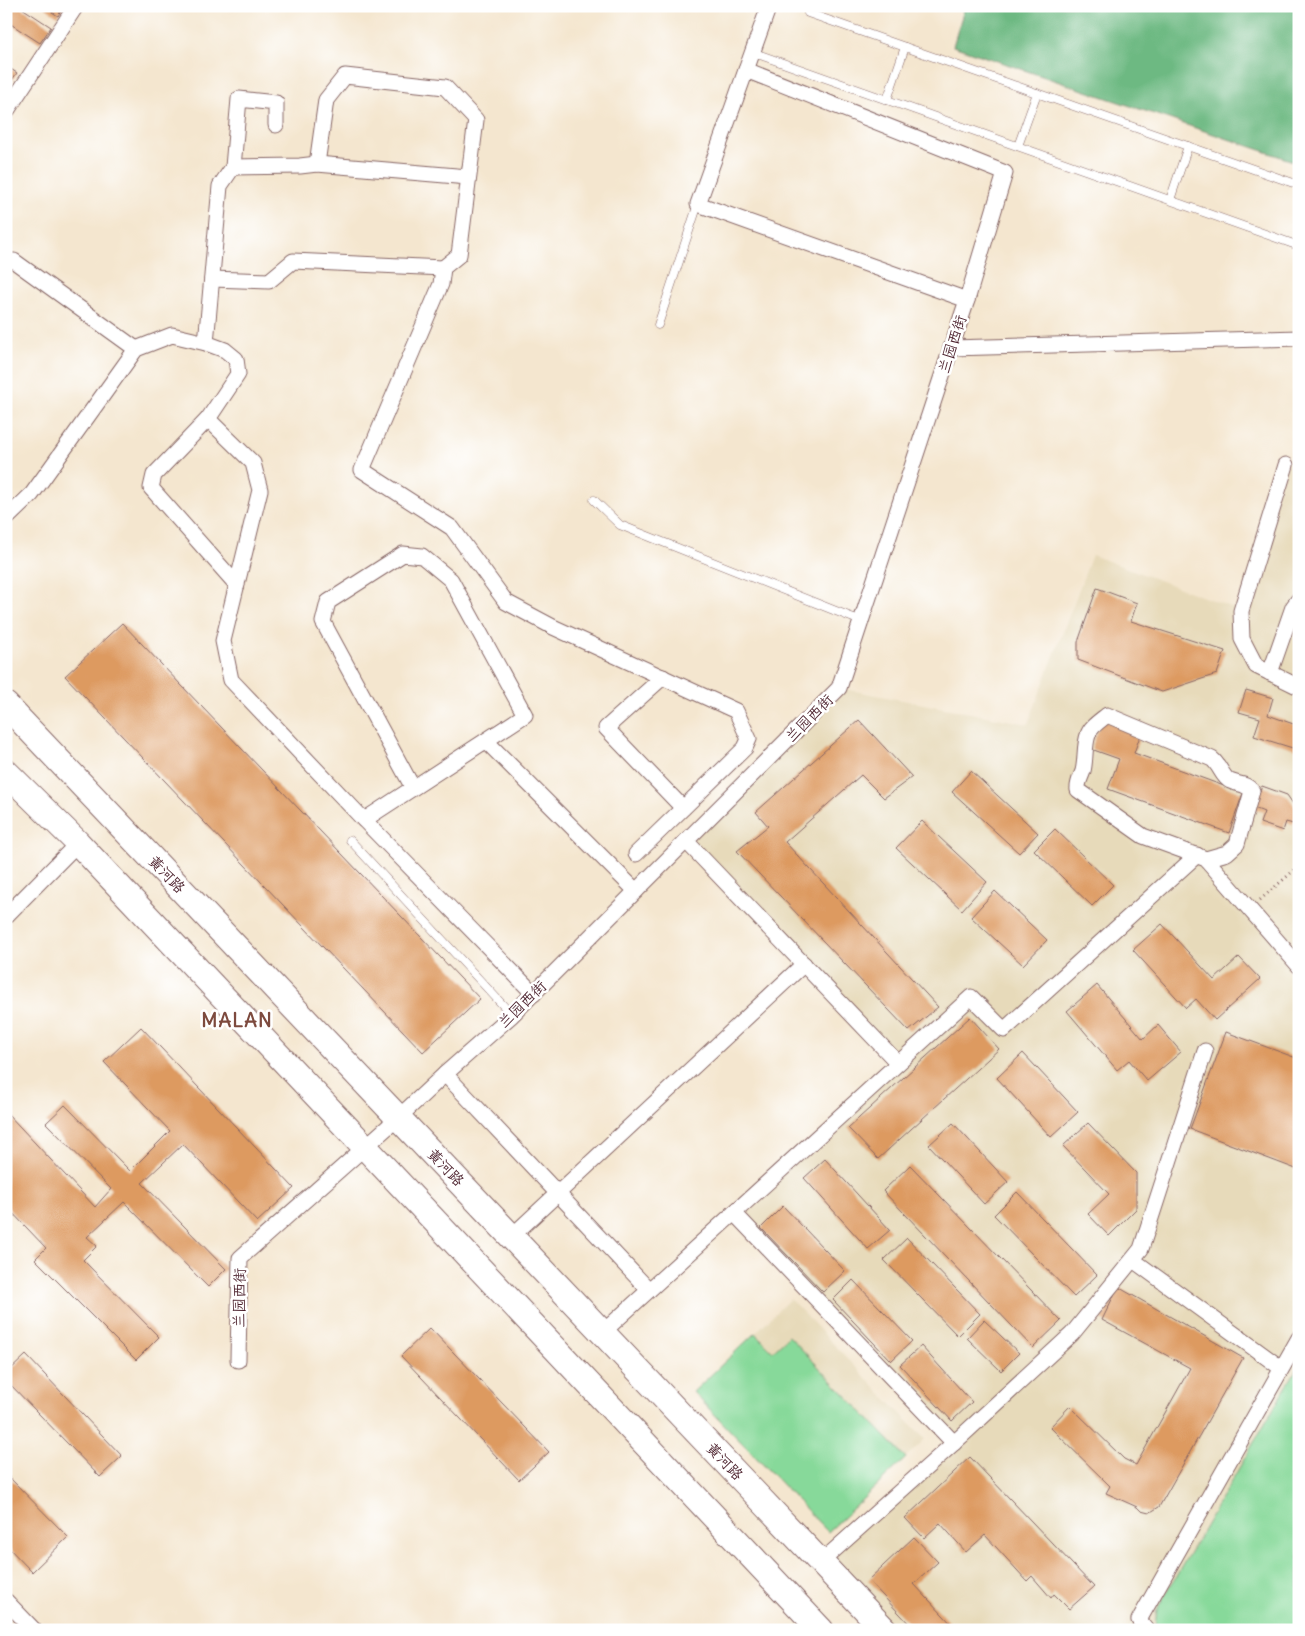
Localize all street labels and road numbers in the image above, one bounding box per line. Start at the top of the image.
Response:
street label: 兰园西街 [934,313,970,375]
street label: 兰园西街 [781,690,837,746]
street label: 黄河路 [145,851,189,897]
street label: 兰园西街 [494,976,550,1032]
street label: 黄河路 [424,1144,468,1190]
street label: 兰园西街 [229,1268,249,1328]
street label: 黄河路 [703,1438,747,1484]

